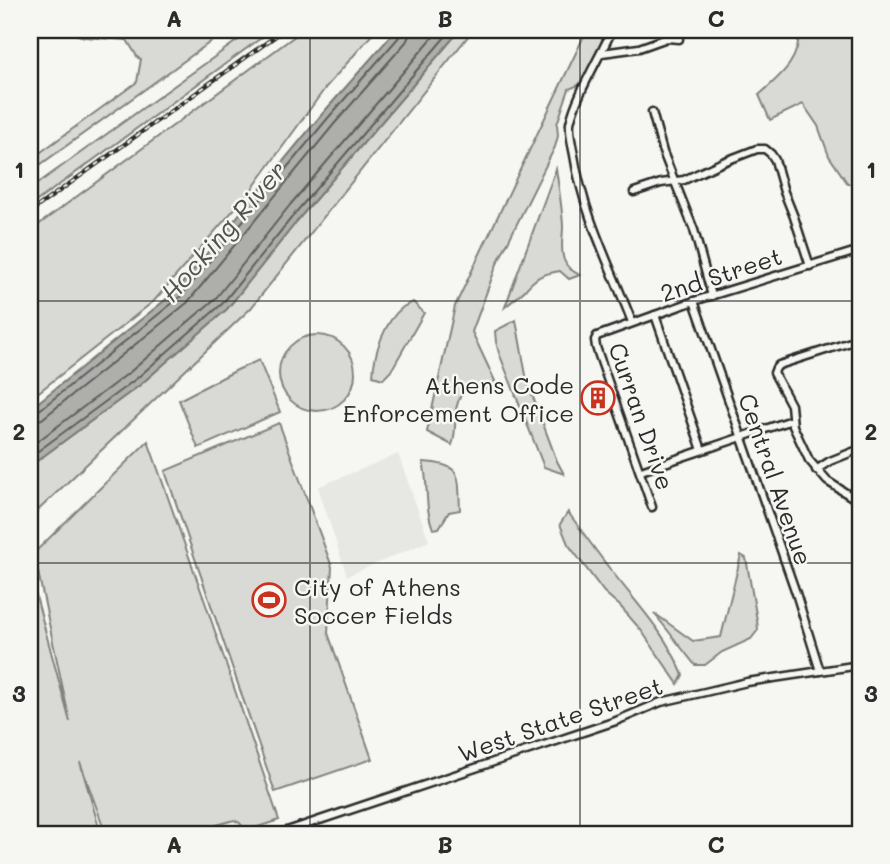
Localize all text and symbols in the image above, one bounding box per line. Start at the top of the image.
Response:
text: A [166,3,182,33]
text: B [437,3,453,33]
text: C [707,3,725,33]
water label: Hocking River [152,153,294,309]
text: 1 [14,154,24,184]
text: 1 [866,154,876,184]
street label: 2nd Street [656,240,786,308]
street label: Curran Drive [602,338,682,494]
place label: Athens Code Enforcement Office [343,369,574,428]
building icon: Athens Code Enforcement Office [579,379,617,417]
street label: Central Avenue [732,389,820,569]
text: 2 [13,416,25,446]
text: 2 [865,416,877,446]
place label: City of Athens Soccer Fields [294,571,461,630]
sports icon: City of Athens Soccer Fields [250,581,288,619]
street label: West State Street [454,669,666,769]
text: 3 [12,678,26,708]
text: 3 [864,678,878,708]
text: A [166,829,182,859]
text: B [437,829,453,859]
text: C [707,829,725,859]

